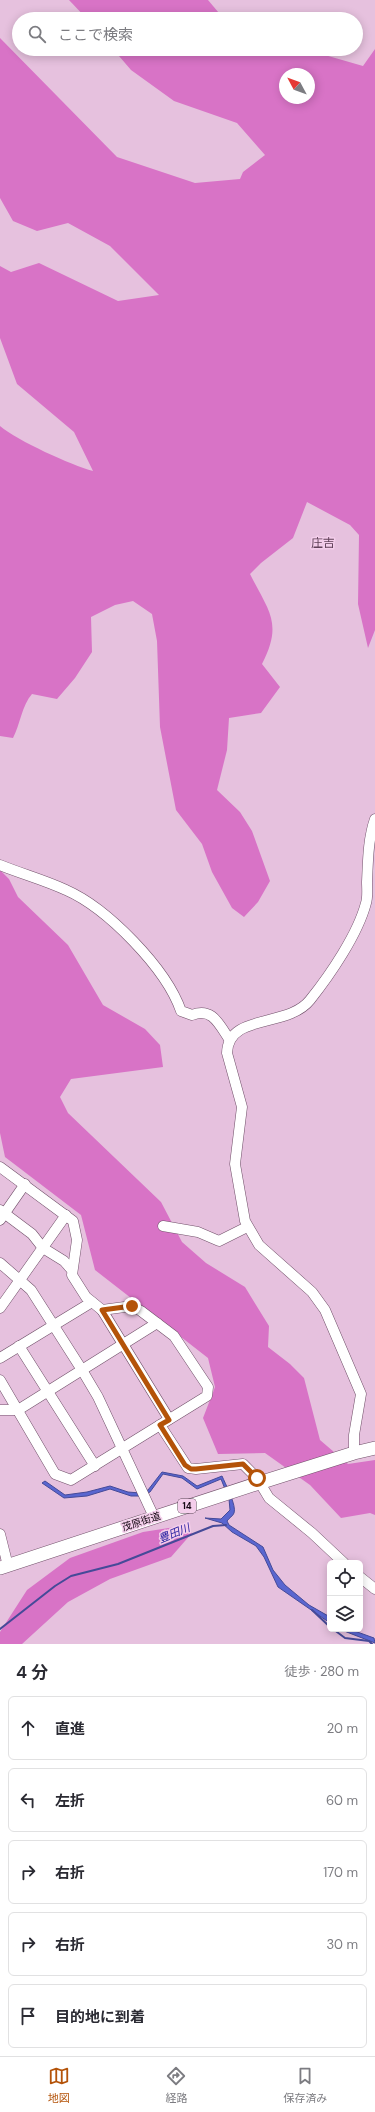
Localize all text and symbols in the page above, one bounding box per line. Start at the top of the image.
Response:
search box [12,12,363,56]
icon: search [26,23,48,45]
text: ここで検索 [58,25,133,45]
north arrow [279,68,315,104]
district label: 庄吉 [311,535,335,551]
route end [123,1297,141,1315]
route start [248,1469,266,1487]
road number: 14 [178,1499,196,1513]
street label: 茂原街道 [120,1509,162,1534]
water label: 豊田川 [156,1520,193,1546]
map controls [327,1560,363,1632]
button: locate [327,1560,363,1596]
button: layers [327,1596,363,1632]
text: 4 分 [16,1661,48,1683]
text: 徒歩 · 280 m [284,1663,359,1680]
icon: ahead [17,1717,39,1739]
text: 直進 [55,1719,85,1739]
text: 20 m [327,1720,358,1737]
icon: left [17,1789,39,1811]
text: 左折 [55,1791,85,1811]
text: 60 m [326,1792,358,1809]
icon: right [17,1861,39,1883]
text: 右折 [55,1863,85,1883]
text: 170 m [323,1864,358,1881]
icon: right [17,1933,39,1955]
text: 右折 [55,1935,85,1955]
text: 30 m [326,1936,358,1953]
icon: arrive [17,2005,39,2027]
text: 目的地に到着 [55,2007,145,2027]
tab: 地図 [48,2065,70,2105]
tab: 経路 [165,2065,187,2105]
tab: 保存済み [283,2065,327,2105]

